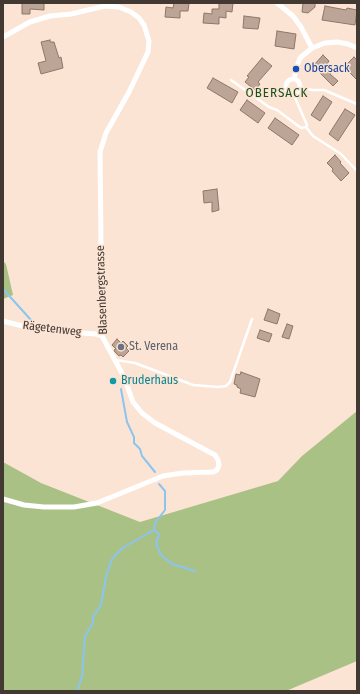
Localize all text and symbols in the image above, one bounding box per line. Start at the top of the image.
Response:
place label: Obersack [304,62,350,76]
marker: Obersack [291,64,301,74]
district label: OBERSACK [246,85,308,101]
street label: Blasenbergstrasse [93,245,111,335]
street label: Rägetenweg [22,318,82,340]
place label: St. Verena [129,340,178,354]
marker: St. Verena [116,342,126,352]
place label: Bruderhaus [121,374,178,388]
marker: Bruderhaus [108,376,118,386]

